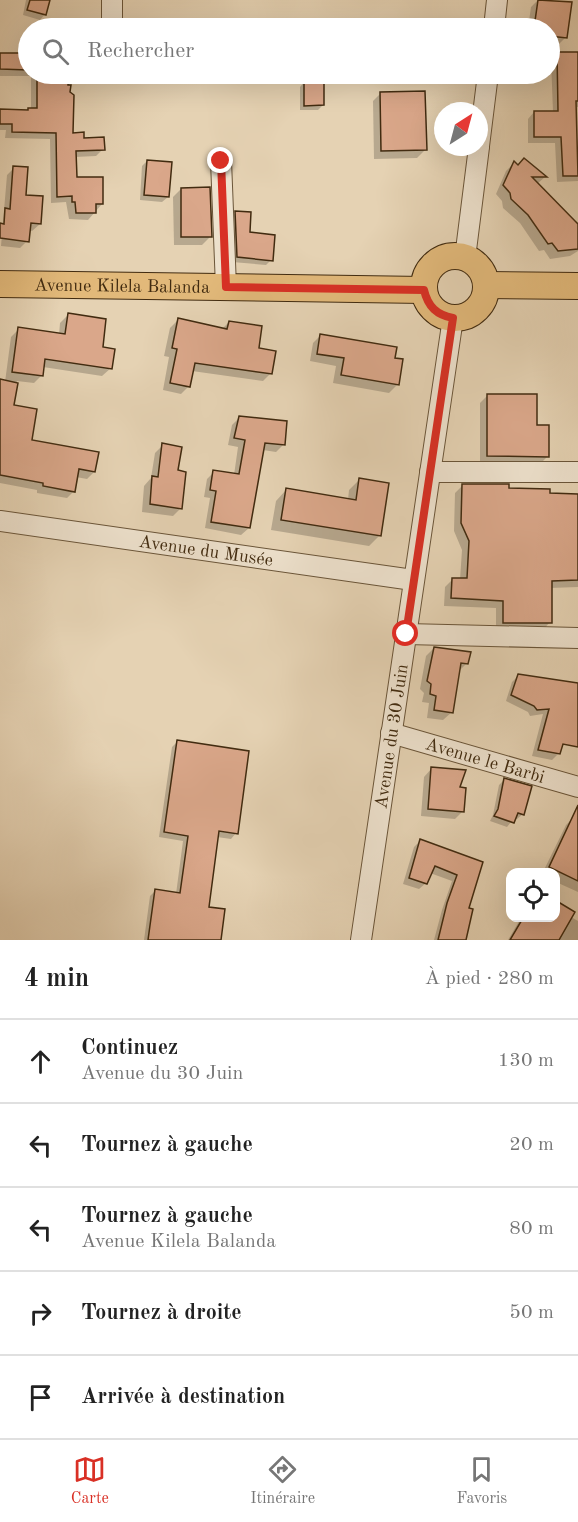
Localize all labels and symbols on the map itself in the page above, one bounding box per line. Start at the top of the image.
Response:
north arrow [434,102,488,156]
route end [207,147,233,173]
street label: Avenue Kilela Balanda [34,276,210,297]
street label: Avenue du Musée [137,533,274,570]
route start [392,620,418,646]
street label: Avenue du 30 Juin [373,662,412,810]
street label: Avenue le Barbi [423,735,547,787]

